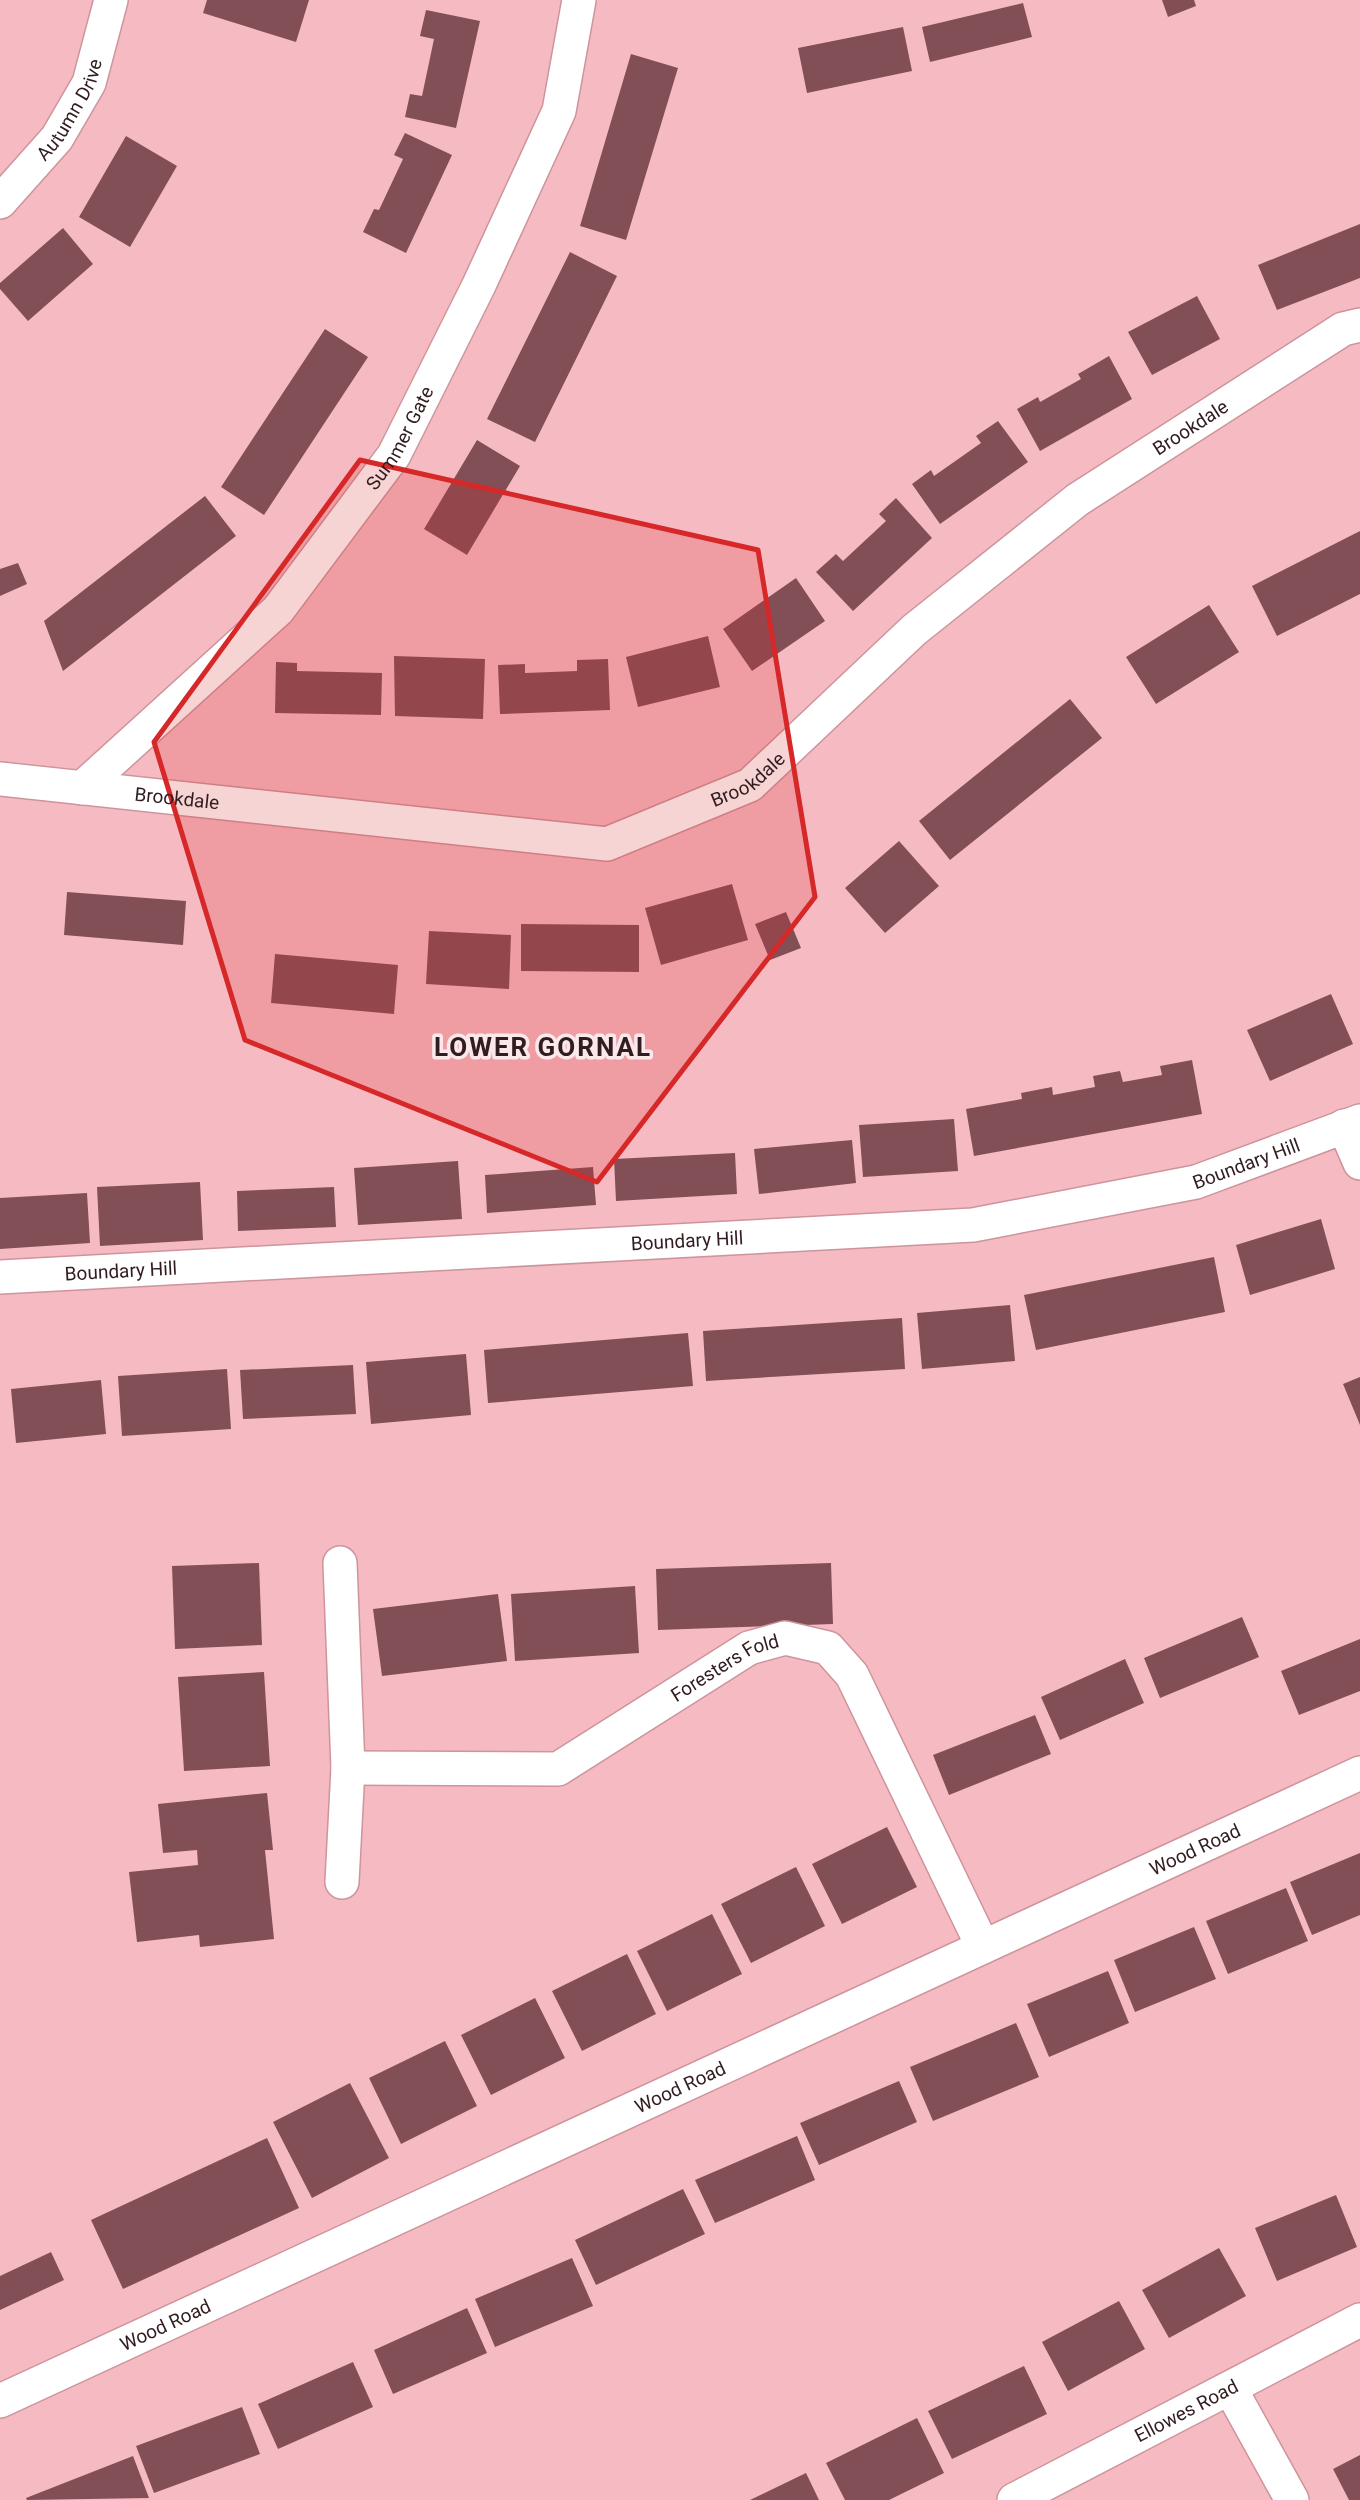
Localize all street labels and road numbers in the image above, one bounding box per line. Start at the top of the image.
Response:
street label: Autumn Drive [32,56,107,165]
street label: Summer Gate [361,382,439,494]
street label: Brookdale [1149,395,1233,460]
street label: Brookdale [707,747,790,812]
street label: Brookdale [133,782,220,814]
street label: Boundary Hill [1190,1133,1303,1194]
street label: Boundary Hill [630,1226,744,1255]
street label: Boundary Hill [64,1257,178,1286]
street label: Foresters Fold [667,1629,782,1707]
street label: Wood Road [1146,1819,1244,1881]
street label: Wood Road [631,2057,729,2118]
street label: Wood Road [116,2294,214,2356]
street label: Ellowes Road [1131,2375,1242,2447]

